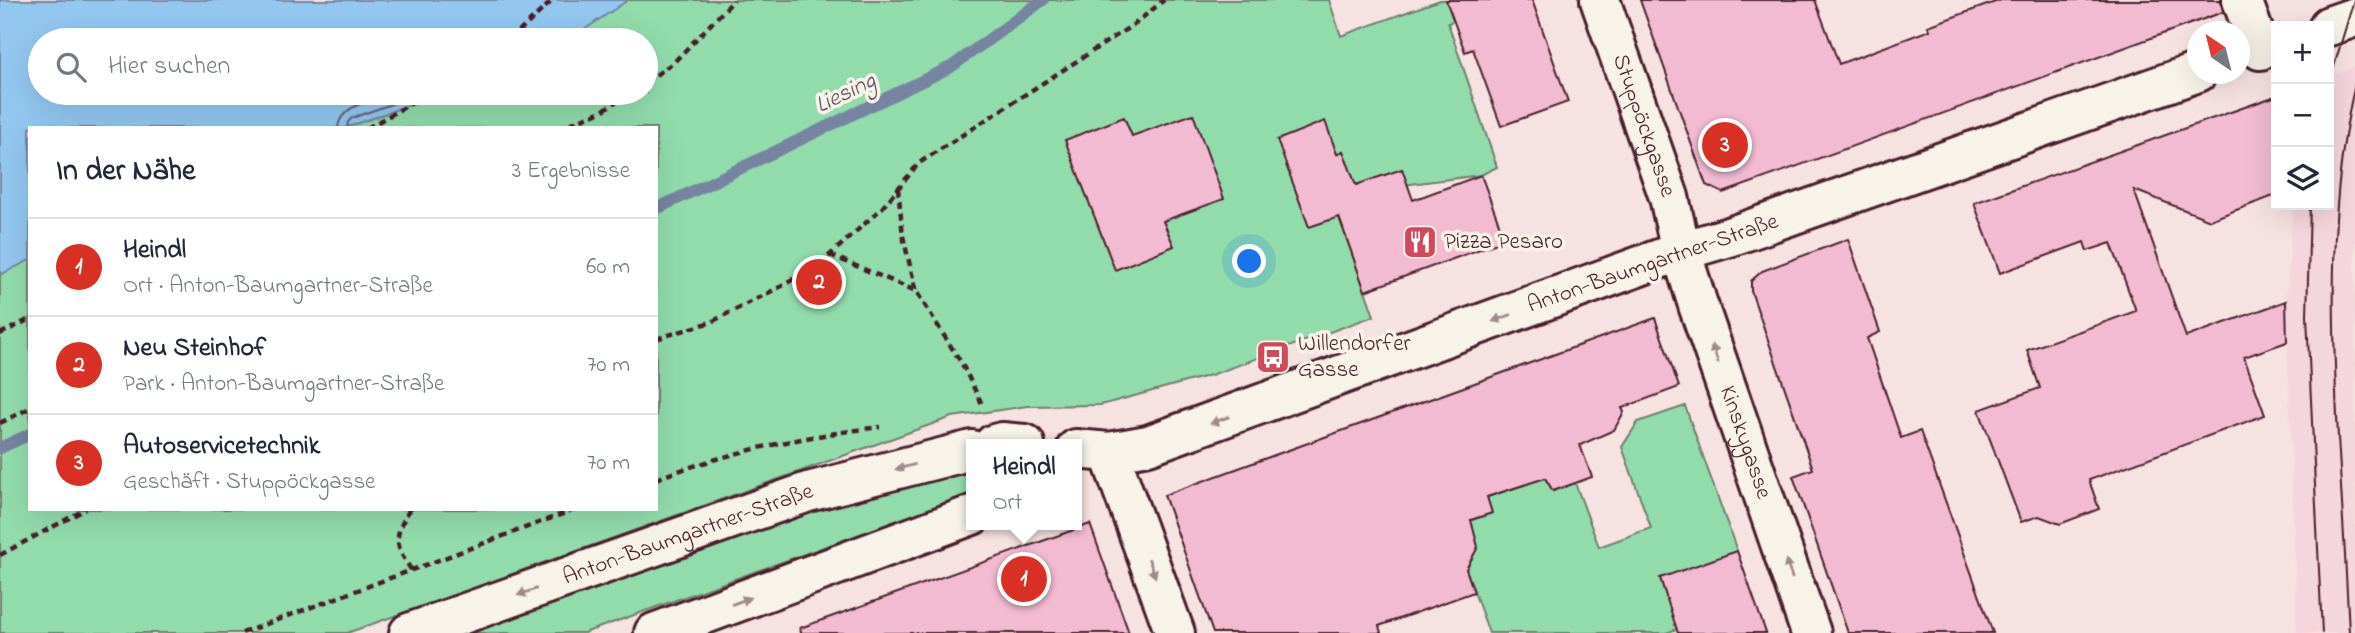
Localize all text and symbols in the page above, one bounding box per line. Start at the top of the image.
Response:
north arrow [2187,21,2250,84]
map controls [2271,21,2334,210]
button: + [2271,21,2334,84]
search box [28,28,658,105]
icon: search [52,48,90,86]
text: Hier suchen [108,48,230,86]
street label: Stuppöckgasse [1604,50,1684,202]
water label: Liesing [810,64,883,124]
button: − [2271,84,2334,147]
pin: 3 [1702,119,1748,171]
button: layers [2271,147,2334,210]
text: In der Nähe [56,150,196,194]
text: 3 Ergebnisse [512,155,630,188]
street label: Anton-Baumgartner-Straße [1523,205,1784,323]
restaurant icon: Pizza Pesaro [1401,223,1439,261]
place label: Pizza Pesaro [1444,226,1563,259]
text: Heindl [123,232,186,270]
your location [1232,244,1266,278]
text: 1 [75,251,83,284]
text: 60 m [586,251,630,284]
pin: 2 [796,256,842,308]
text: Ort · Anton-Baumgartner-Straße [123,270,433,303]
one-way arrow [1492,312,1513,323]
place label: Willendorfer Gasse [1298,328,1411,387]
text: Neu Steinhof [123,330,266,368]
bus stop icon: Willendorfer Gasse [1254,338,1292,376]
one-way arrow [1709,343,1720,364]
text: 2 [73,349,85,382]
text: 70 m [587,349,630,382]
text: Park · Anton-Baumgartner-Straße [123,368,444,401]
street label: Kinskygasse [1711,381,1780,504]
one-way arrow [1210,415,1231,426]
text: Autoservicetechnik [123,428,320,466]
popup [966,439,1082,530]
text: 3 [74,447,84,480]
text: 70 m [587,447,630,480]
text: Heindl [992,449,1056,487]
one-way arrow [894,462,916,473]
text: Geschäft · Stuppöckgasse [123,466,375,499]
street label: Anton-Baumgartner-Straße [558,475,818,594]
text: Ort [992,487,1022,520]
pin: 1 [1001,553,1047,605]
one-way arrow [1147,558,1158,579]
one-way arrow [1783,558,1794,579]
one-way arrow [516,586,537,597]
one-way arrow [730,595,751,606]

